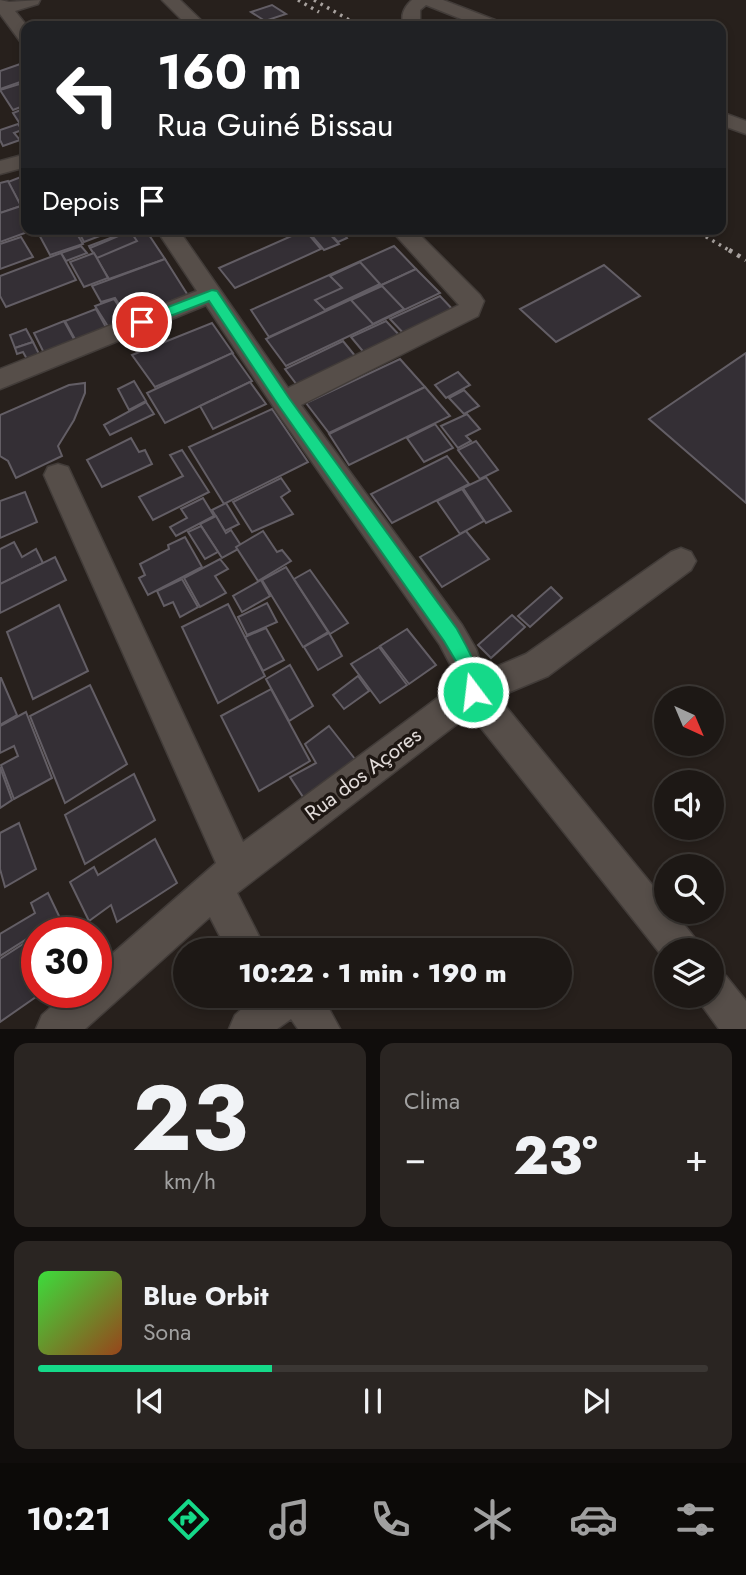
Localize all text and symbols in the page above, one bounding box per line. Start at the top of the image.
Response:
text: 160 m [157,37,302,107]
icon: left [42,49,133,140]
text: Rua Guiné Bissau [157,102,394,148]
text: Depois [42,182,119,220]
icon: arrive [133,182,171,220]
pin [112,292,172,352]
icon: arrive [123,303,161,341]
position arrow [436,655,510,729]
north arrow [654,686,724,756]
map controls [654,686,724,1008]
street label: Rua dos Açores [298,720,428,828]
button: sound [654,770,724,840]
button: search [654,854,724,924]
speed limit sign: 30 [21,917,112,1008]
button: layers [654,938,724,1008]
text: 10:22 · 1 min · 190 m [238,954,507,992]
text: 23 [132,1053,248,1184]
text: Clima [404,1084,460,1118]
text: 23° [513,1118,598,1194]
text: − [404,1130,426,1185]
text: + [685,1130,708,1185]
text: km/h [164,1164,216,1198]
text: Blue Orbit [143,1277,268,1315]
text: Sona [143,1315,191,1349]
icon: previous [131,1382,169,1420]
icon: pause [354,1382,392,1420]
icon: next [577,1382,615,1420]
icon: directions [164,1495,213,1544]
icon: music [265,1495,314,1544]
icon: phone [366,1495,415,1544]
icon: climate [468,1495,517,1544]
icon: car [569,1495,618,1544]
icon: filters [671,1495,720,1544]
text: 10:21 [26,1496,111,1542]

